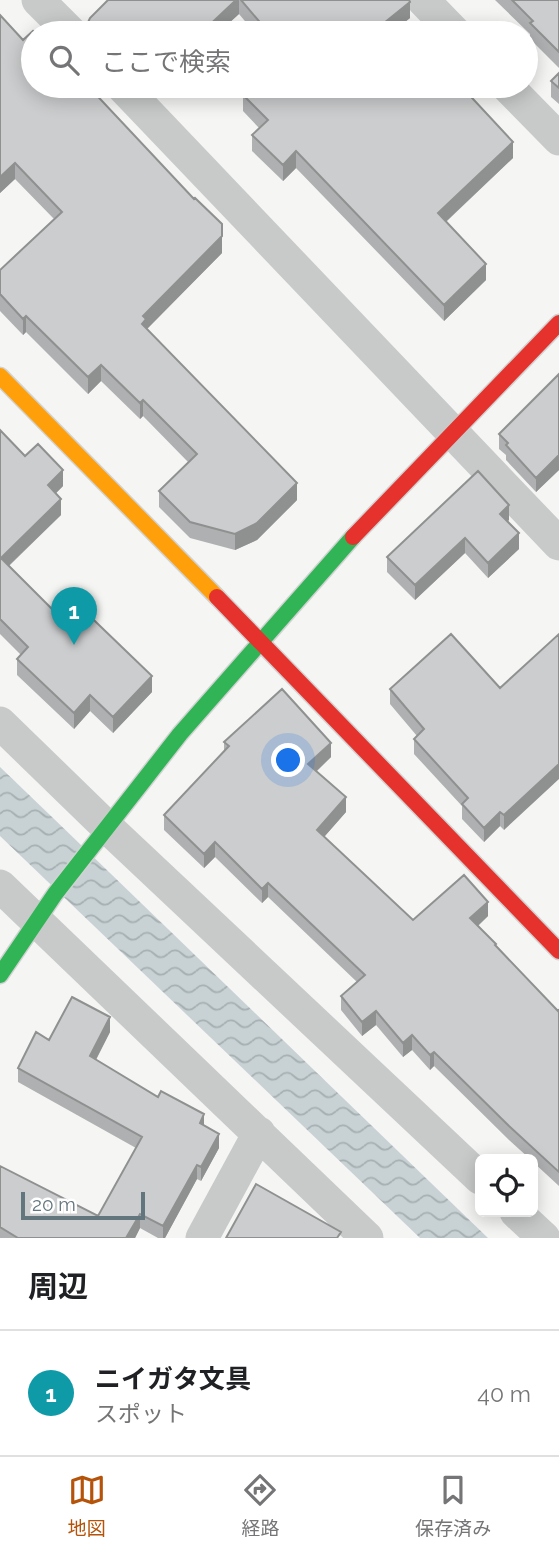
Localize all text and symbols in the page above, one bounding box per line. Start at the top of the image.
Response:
search box [21,21,538,98]
icon: search [45,41,83,79]
text: ここで検索 [101,47,231,77]
pin: 1 [51,587,97,645]
your location [271,743,305,777]
map controls [475,1154,538,1217]
button: locate [475,1154,538,1217]
scale bar [21,1189,145,1221]
text: 20 m [32,1193,76,1215]
text: 周辺 [28,1269,88,1304]
text: ニイガタ文具 [95,1364,251,1394]
text: 1 [45,1380,57,1407]
text: 40 m [477,1380,531,1407]
text: スポット [95,1400,187,1427]
tab: 地図 [68,1471,106,1540]
tab: 経路 [241,1471,279,1540]
tab: 保存済み [415,1471,491,1540]

